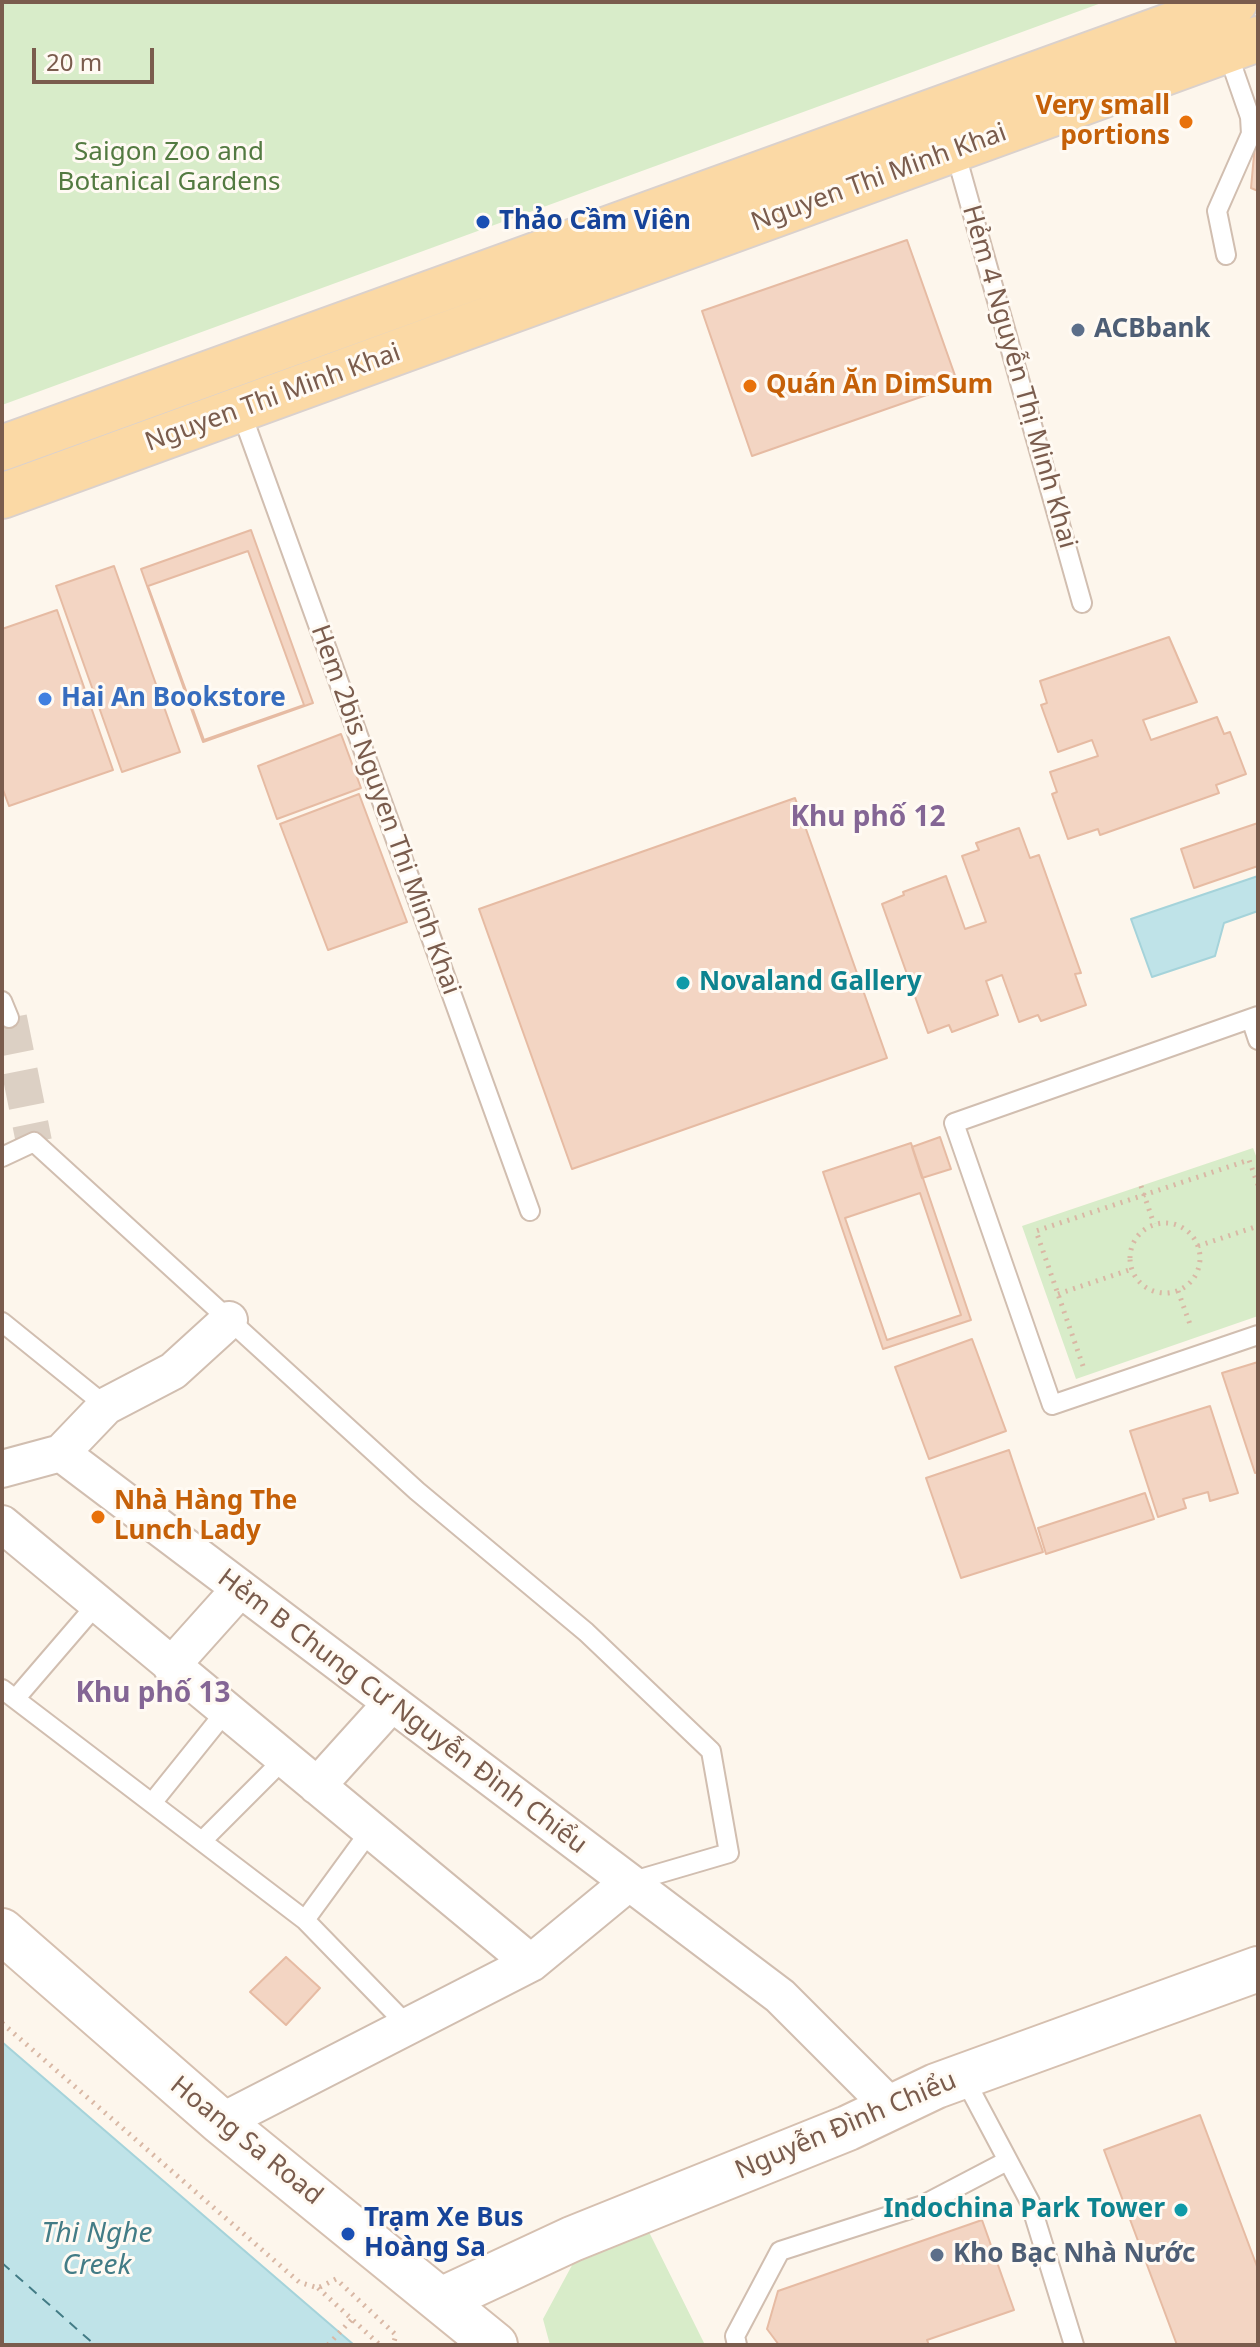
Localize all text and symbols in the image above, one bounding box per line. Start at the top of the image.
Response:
scale bar [36,32,158,82]
text: 20 m [46,45,102,78]
place label: Very small portions [1035,91,1170,152]
marker: Very small portions [1177,113,1195,131]
street label: Nguyen Thi Minh Khai [747,117,1011,239]
park label: Saigon Zoo and Botanical Gardens [58,137,280,198]
street label: Hẻm 4 Nguyễn Thị Minh Khai [955,202,1083,552]
place label: Thảo Cầm Viên [499,206,691,238]
marker: Thảo Cầm Viên [474,213,492,231]
place label: ACBbank [1094,314,1210,346]
marker: ACBbank [1069,321,1087,339]
street label: Nguyen Thi Minh Khai [141,337,405,459]
place label: Quán Ăn DimSum [766,370,993,402]
marker: Quán Ăn DimSum [741,377,759,395]
street label: Hem 2bis Nguyen Thi Minh Khai [303,621,467,999]
place label: Hai An Bookstore [61,683,286,715]
marker: Hai An Bookstore [36,690,54,708]
district label: Khu phố 12 [791,801,945,835]
place label: Novaland Gallery [699,967,922,999]
marker: Novaland Gallery [674,974,692,992]
place label: Nhà Hàng The Lunch Lady [114,1486,297,1548]
marker: Nhà Hàng The Lunch Lady [89,1508,107,1526]
street label: Hẻm B Chung Cư Nguyễn Ðình Chiểu [211,1563,593,1861]
district label: Khu phố 13 [76,1677,230,1711]
street label: Nguyễn Đình Chiểu [731,2065,961,2187]
street label: Hoang Sa Road [164,2070,328,2212]
place label: Indochina Park Tower [883,2194,1165,2226]
marker: Indochina Park Tower [1172,2201,1190,2219]
place label: Trạm Xe Bus Hoàng Sa [364,2203,523,2264]
water label: Thi Nghe Creek [42,2217,152,2283]
marker: Trạm Xe Bus Hoàng Sa [339,2225,357,2243]
place label: Kho Bạc Nhà Nước [953,2239,1196,2271]
marker: Kho Bạc Nhà Nước [928,2246,946,2264]

